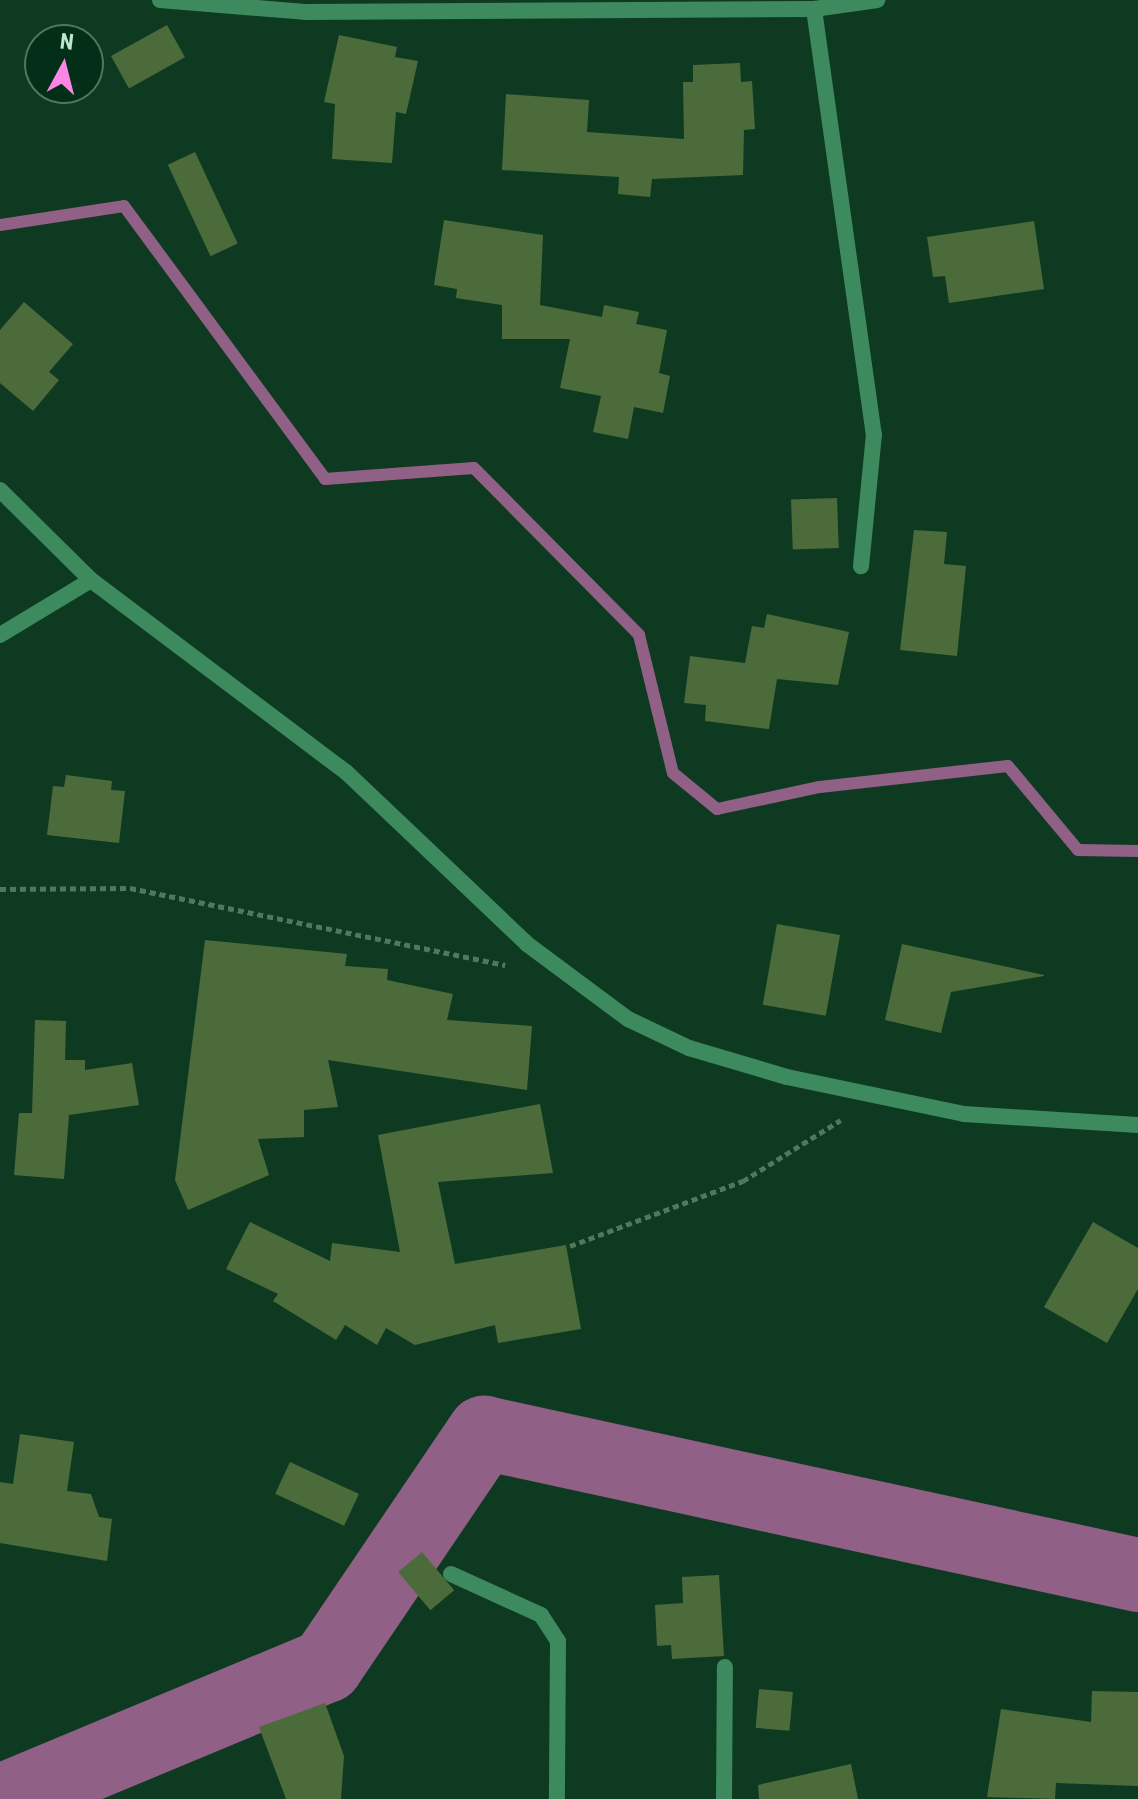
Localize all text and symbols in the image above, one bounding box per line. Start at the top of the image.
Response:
north arrow [24,24,104,104]
text: N [59,28,75,55]

